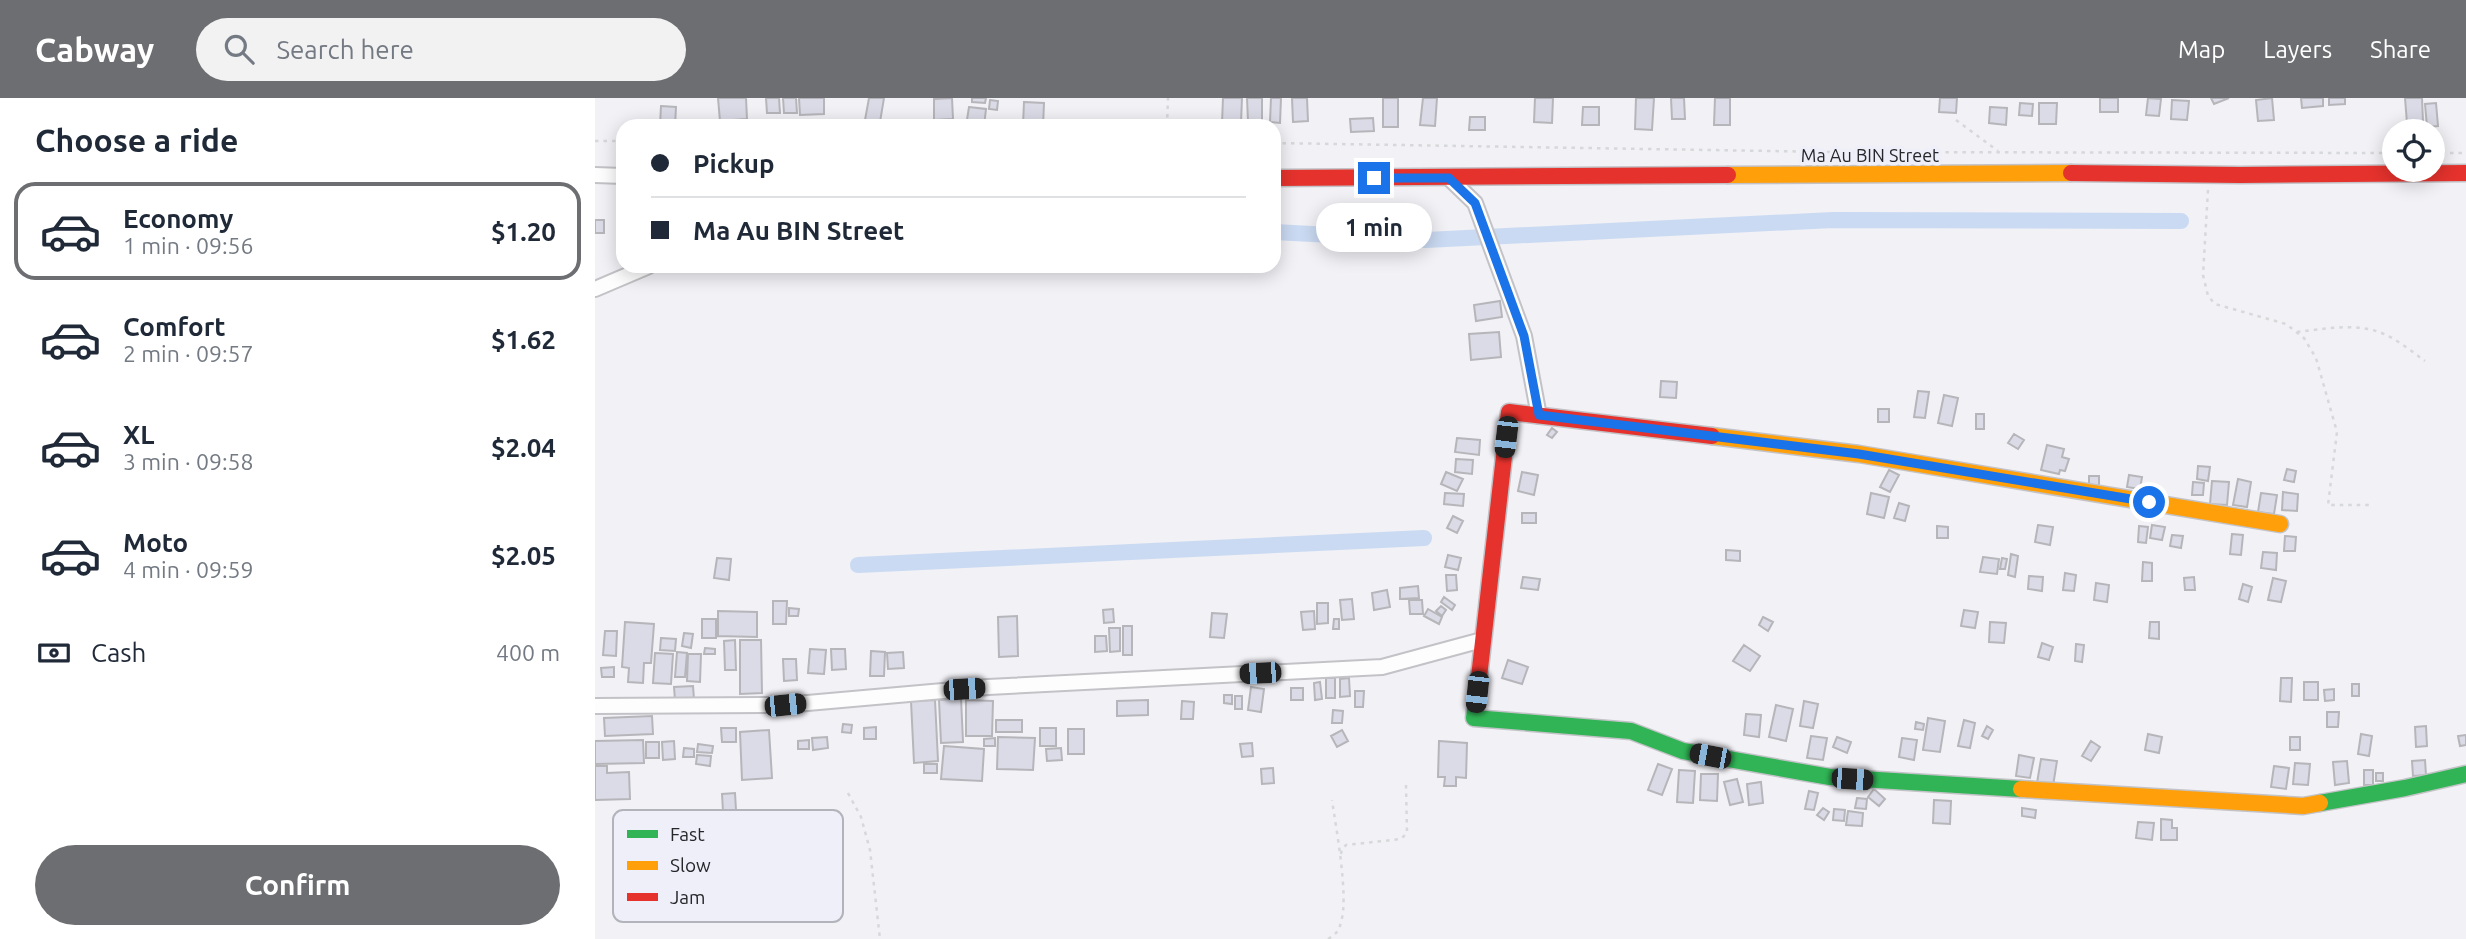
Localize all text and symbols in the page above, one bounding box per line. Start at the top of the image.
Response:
search box [196,18,686,81]
icon: search [220,30,258,68]
text: Cabway [35,31,154,68]
text: Search here [276,35,414,64]
text: Map [2178,36,2225,63]
text: Layers [2263,36,2332,63]
text: Share [2370,36,2431,63]
map controls [2382,119,2445,182]
button: locate [2382,119,2445,182]
text: Choose a ride [35,122,238,158]
street label: Ma Au BIN Street [1801,145,1939,165]
text: Pickup [693,149,775,178]
route end [1358,162,1390,194]
icon: car [39,200,102,263]
callout: 1 min [1316,202,1432,252]
text: Economy [123,204,233,233]
text: 1 min [1345,215,1403,240]
text: Ma Au BIN Street [693,216,904,245]
text: $1.20 [491,217,556,246]
text: 1 min · 09:56 [123,233,254,258]
icon: car [39,308,102,371]
text: Comfort [123,312,226,341]
text: $1.62 [491,325,556,354]
text: 2 min · 09:57 [123,341,254,366]
car [1494,415,1519,459]
icon: car [39,416,102,479]
text: XL [123,420,154,449]
text: $2.04 [491,433,556,462]
text: 3 min · 09:58 [123,449,254,474]
route start [2133,486,2165,518]
icon: car [39,524,102,587]
text: Moto [123,528,188,557]
text: $2.05 [491,541,556,570]
text: 4 min · 09:59 [123,557,254,582]
icon: cash [35,634,73,672]
text: Cash [91,638,146,667]
text: 400 m [496,640,560,665]
car [1239,661,1282,685]
car [1465,670,1490,714]
car [943,677,986,701]
car [764,692,807,718]
car [1688,742,1733,770]
car [1831,767,1874,791]
legend [613,810,843,922]
text: Fast [670,823,705,845]
button: Confirm [35,845,560,925]
text: Slow [670,854,711,876]
text: Jam [670,886,706,908]

